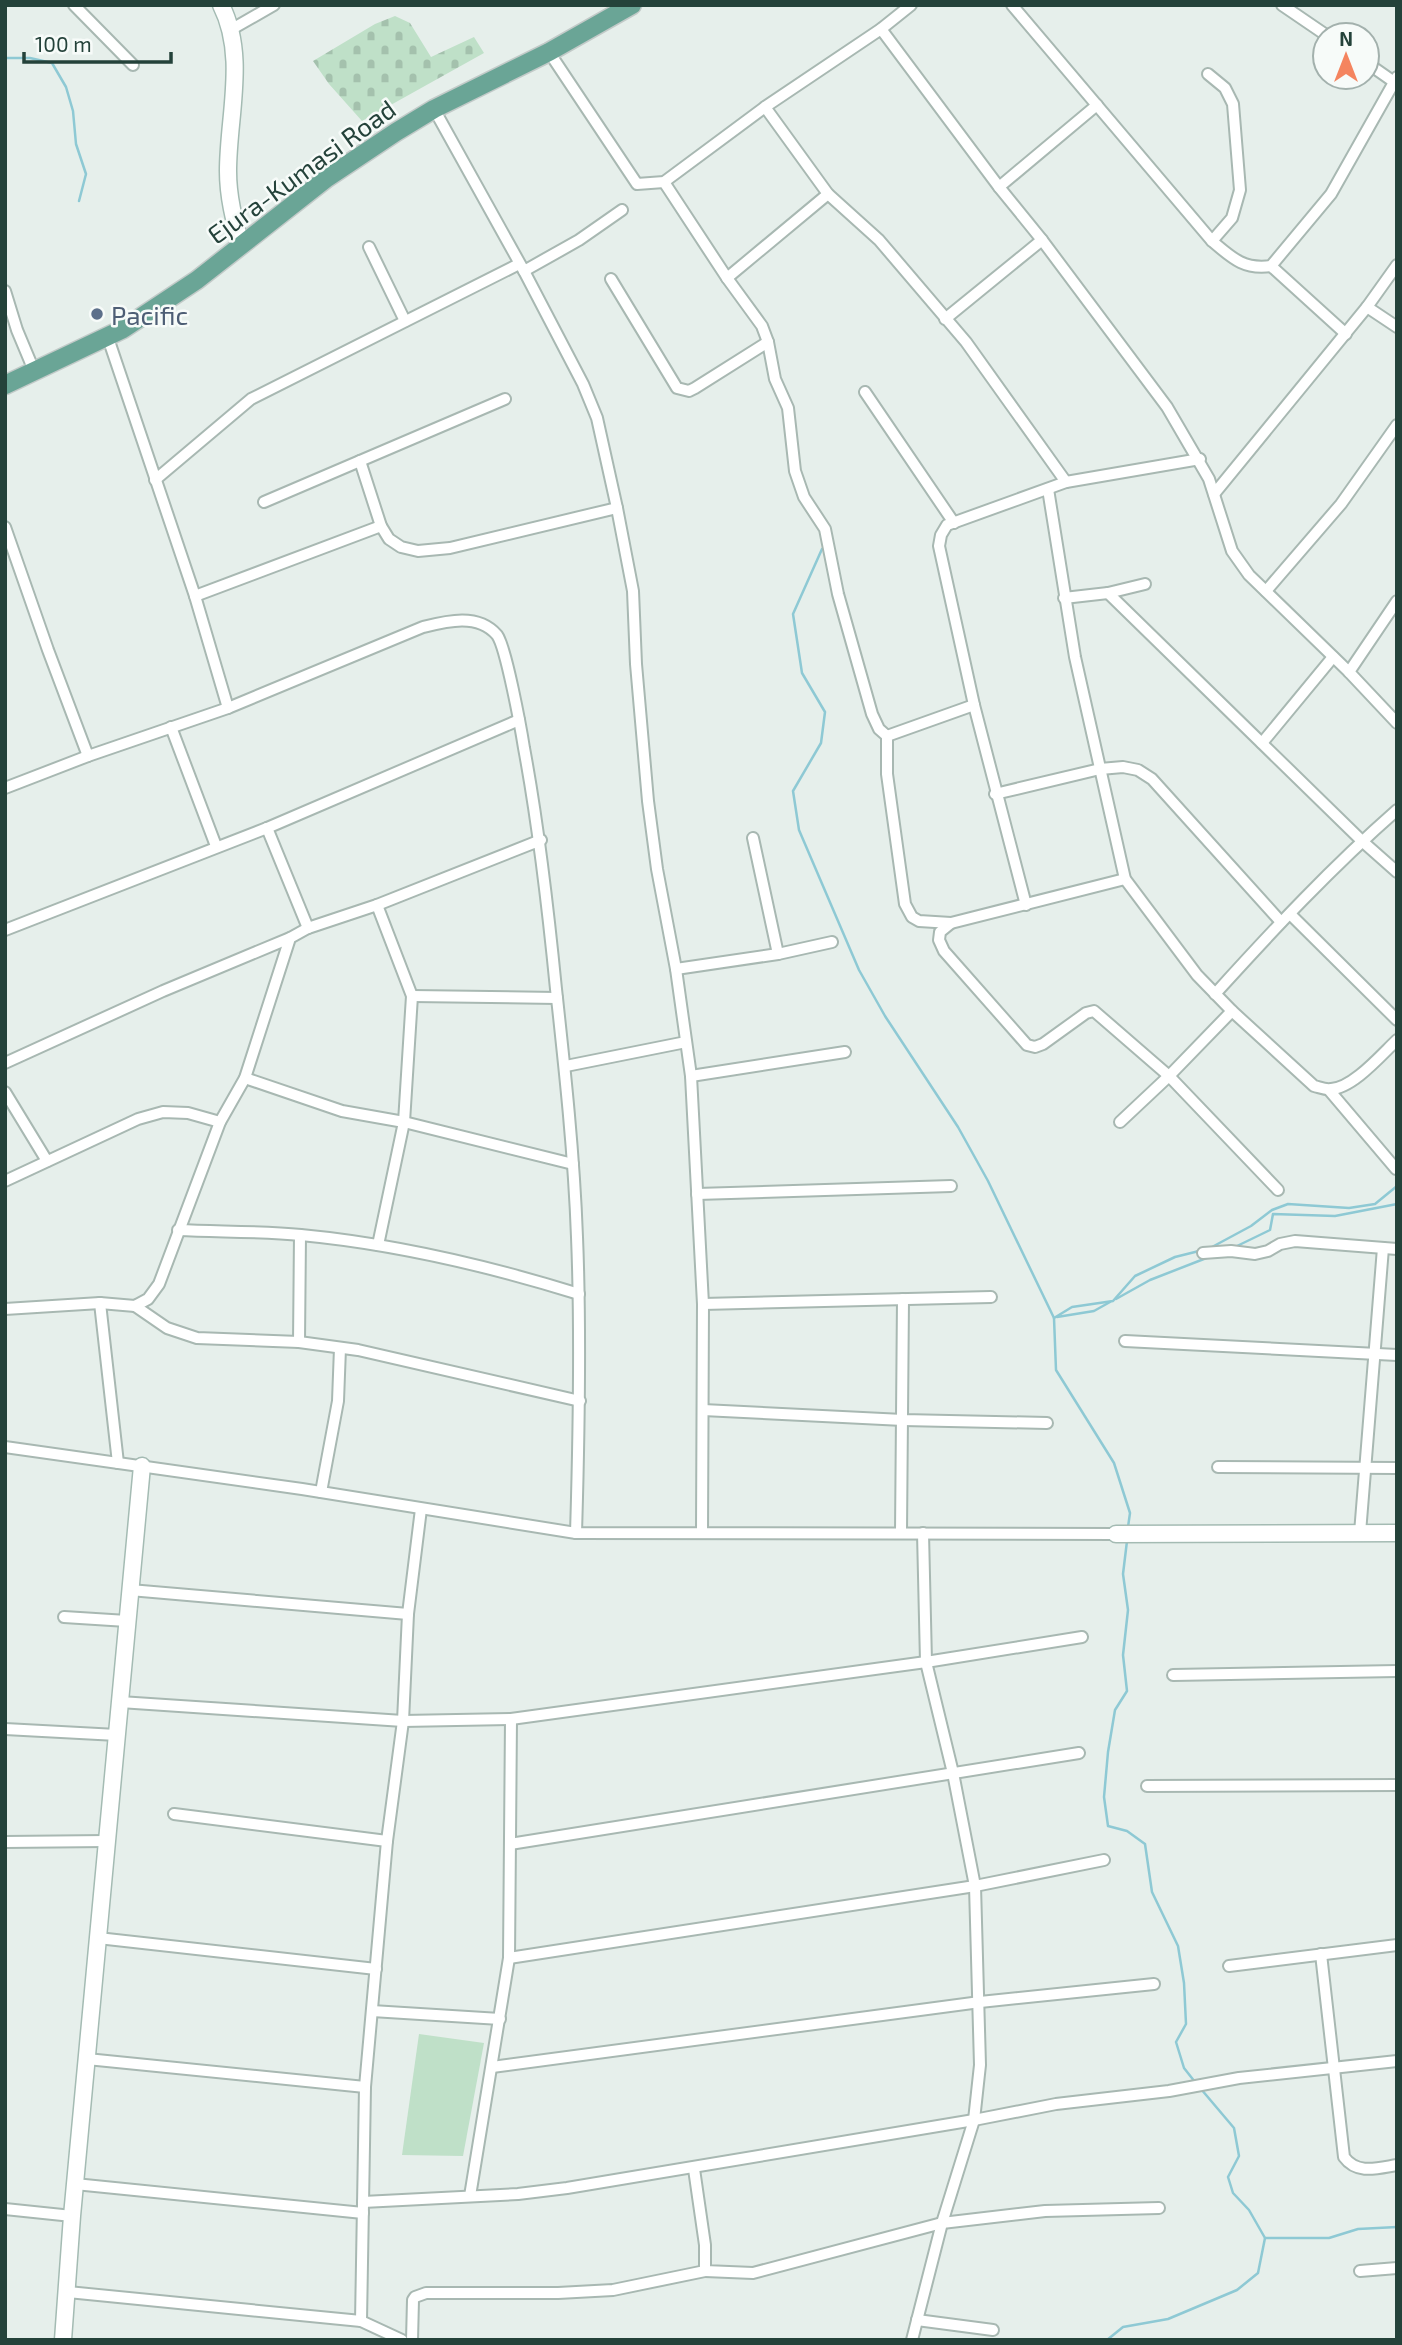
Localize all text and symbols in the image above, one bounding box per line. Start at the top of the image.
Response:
scale bar [24,21,172,65]
north arrow [1311,21,1381,91]
text: N [1339,27,1353,50]
text: 100 m [35,31,92,56]
street label: Ejura-Kumasi Road [201,92,401,250]
place label: Pacific [111,299,188,330]
marker: Pacific [89,306,105,322]

